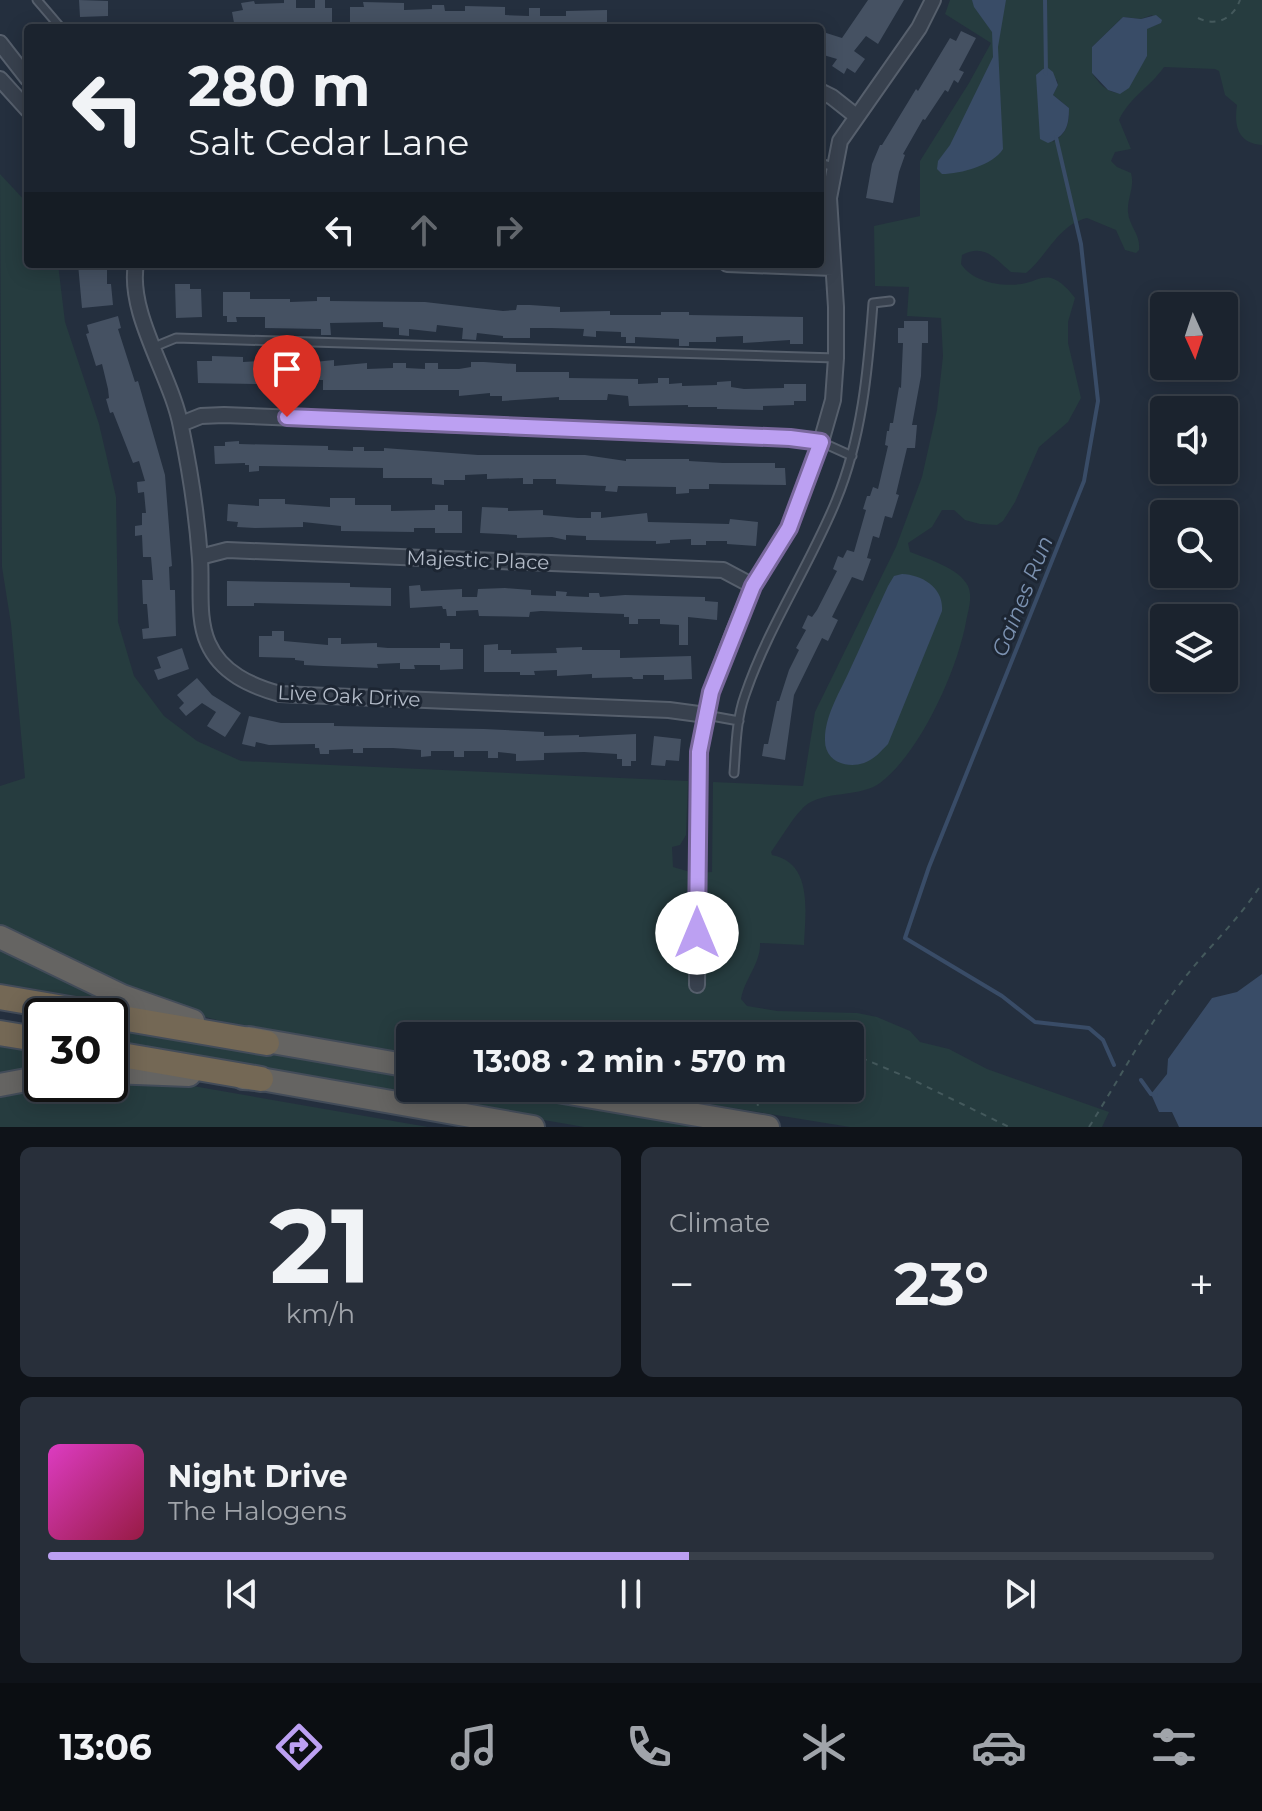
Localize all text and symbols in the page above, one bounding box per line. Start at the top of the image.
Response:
text: 280 m [188,52,371,120]
icon: left [56,56,160,160]
text: Salt Cedar Lane [188,120,469,164]
icon: left [318,208,362,252]
icon: ahead [402,208,446,252]
icon: right [486,208,530,252]
north arrow [1150,292,1238,380]
map controls [1150,292,1238,692]
pin [253,335,321,417]
icon: arrive [265,347,309,391]
button: sound [1150,396,1238,484]
button: search [1150,500,1238,588]
water label: Gaines Run [986,532,1059,661]
street label: Majestic Place [406,546,550,574]
button: layers [1150,604,1238,692]
street label: Live Oak Drive [277,680,421,712]
position arrow [655,891,739,975]
speed limit sign: 30 [24,998,128,1102]
text: 13:08 · 2 min · 570 m [474,1043,786,1080]
text: 21 [269,1182,372,1309]
text: Climate [669,1207,770,1239]
text: 23° [894,1247,989,1320]
text: − [669,1257,694,1311]
text: + [1189,1257,1214,1311]
text: km/h [286,1298,355,1330]
text: Night Drive [168,1458,348,1495]
text: The Halogens [168,1495,347,1527]
icon: previous [220,1572,264,1616]
icon: pause [609,1572,653,1616]
icon: next [998,1572,1042,1616]
icon: directions [271,1719,327,1775]
icon: music [446,1719,502,1775]
icon: phone [621,1719,677,1775]
icon: climate [796,1719,852,1775]
icon: car [971,1719,1027,1775]
icon: filters [1146,1719,1202,1775]
text: 13:06 [60,1725,152,1769]

